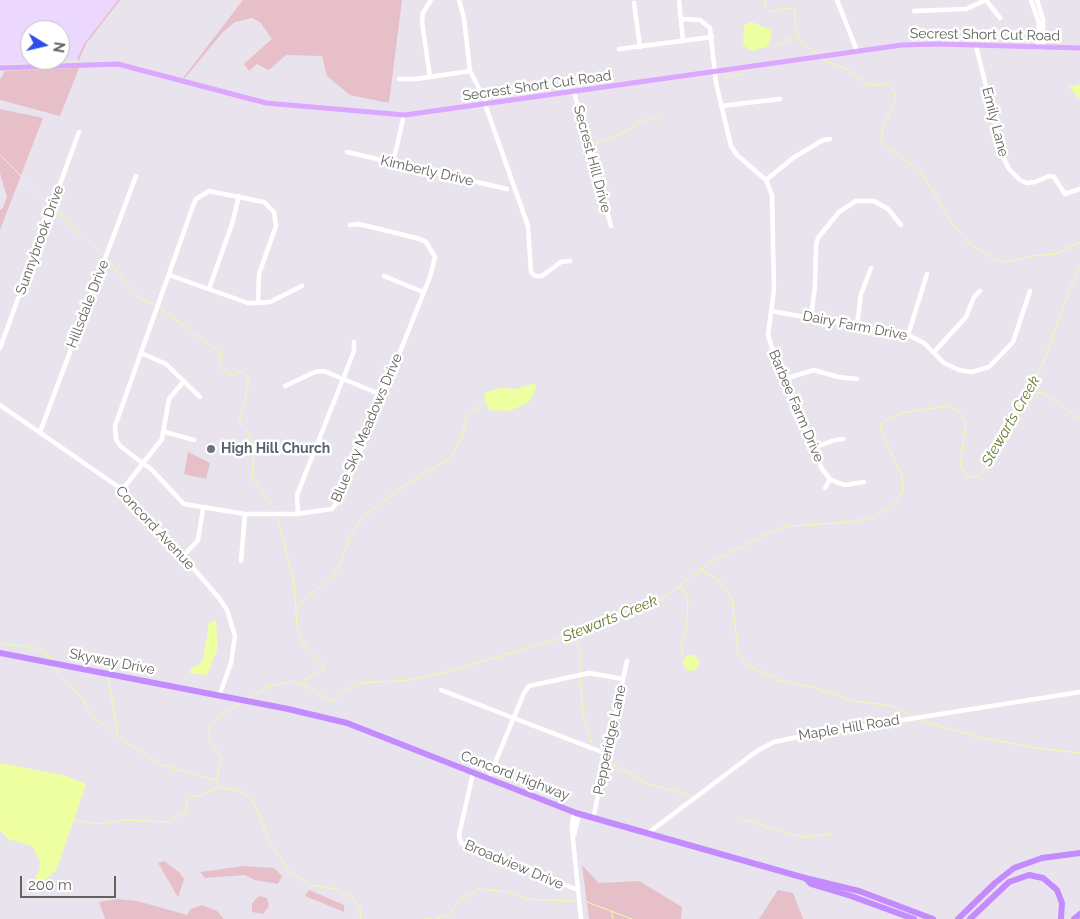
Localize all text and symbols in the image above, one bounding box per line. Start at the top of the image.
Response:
north arrow [20,20,70,70]
street label: Secrest Short Cut Road [910,25,1060,45]
text: N [50,41,68,54]
street label: Secrest Short Cut Road [461,67,613,105]
street label: Emily Lane [978,85,1012,159]
street label: Secrest Hill Drive [570,104,614,214]
street label: Kimberly Drive [379,152,475,190]
street label: Sunnybrook Drive [12,183,68,297]
street label: Hillsdale Drive [63,258,113,350]
street label: Dairy Farm Drive [801,308,909,344]
street label: Barbee Farm Drive [765,347,827,465]
street label: Blue Sky Meadows Drive [328,351,406,505]
water label: Stewarts Creek [978,373,1044,469]
place label: High Hill Church [221,441,330,457]
marker: High Hill Church [205,443,217,455]
street label: Concord Avenue [112,483,198,573]
water label: Stewarts Creek [560,592,660,646]
street label: Skyway Drive [68,645,156,679]
street label: Pepperidge Lane [590,684,630,796]
street label: Maple Hill Road [797,712,901,744]
street label: Concord Highway [458,748,572,804]
street label: Broadview Drive [462,837,566,893]
scale bar [22,866,119,898]
text: 200 m [28,876,72,894]

